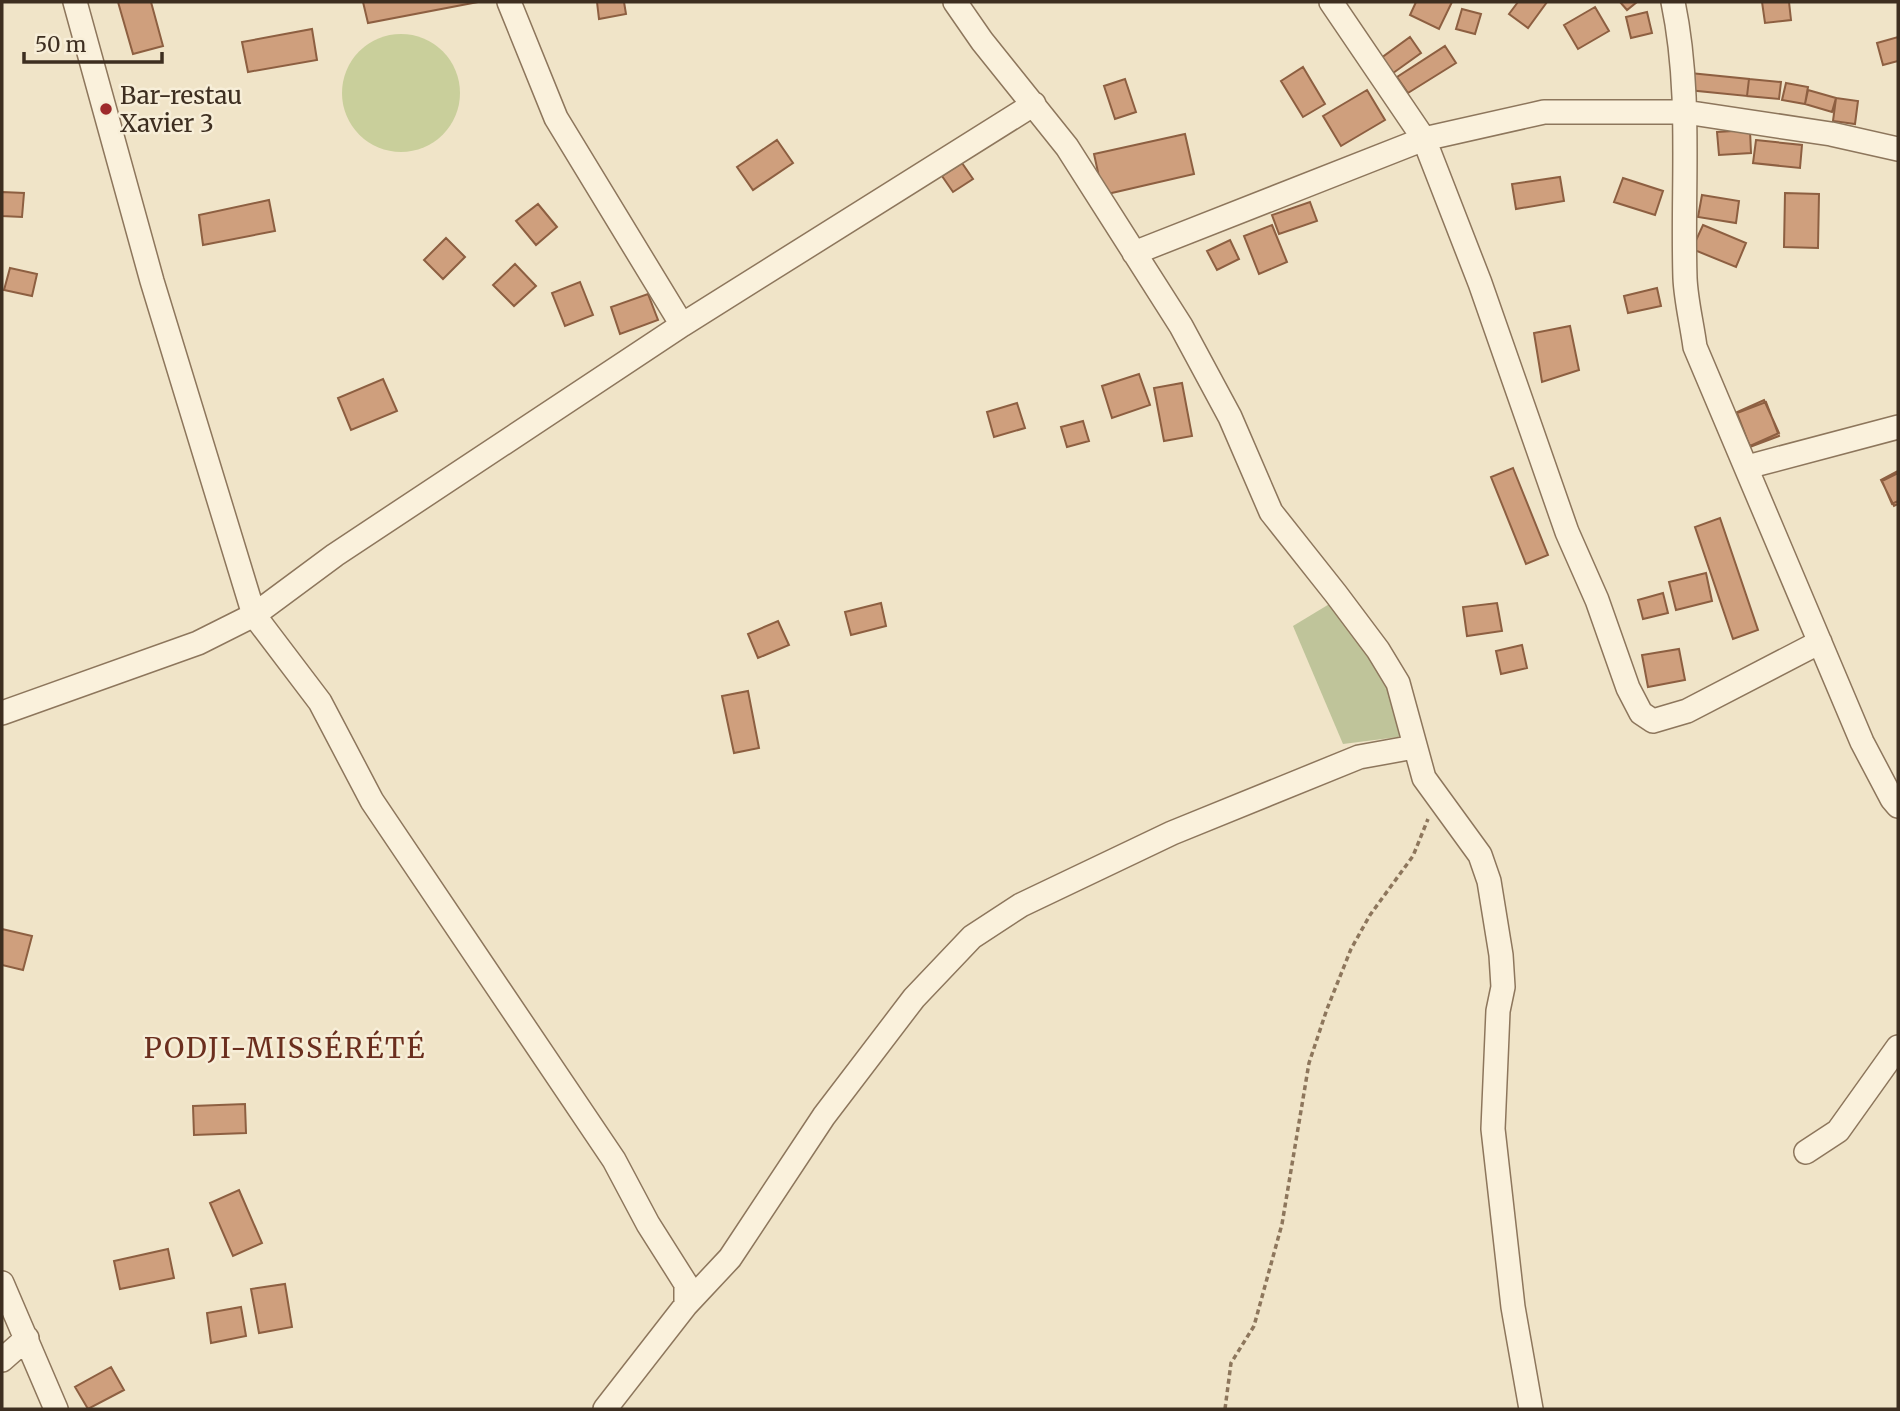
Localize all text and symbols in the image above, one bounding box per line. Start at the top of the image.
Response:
scale bar [24,21,163,65]
text: 50 m [35,31,86,58]
place label: Bar-restau Xavier 3 [120,80,242,139]
marker: Bar-restau Xavier 3 [98,101,114,117]
district label: PODJI-MISSÉRÉTÉ [144,1030,426,1066]

